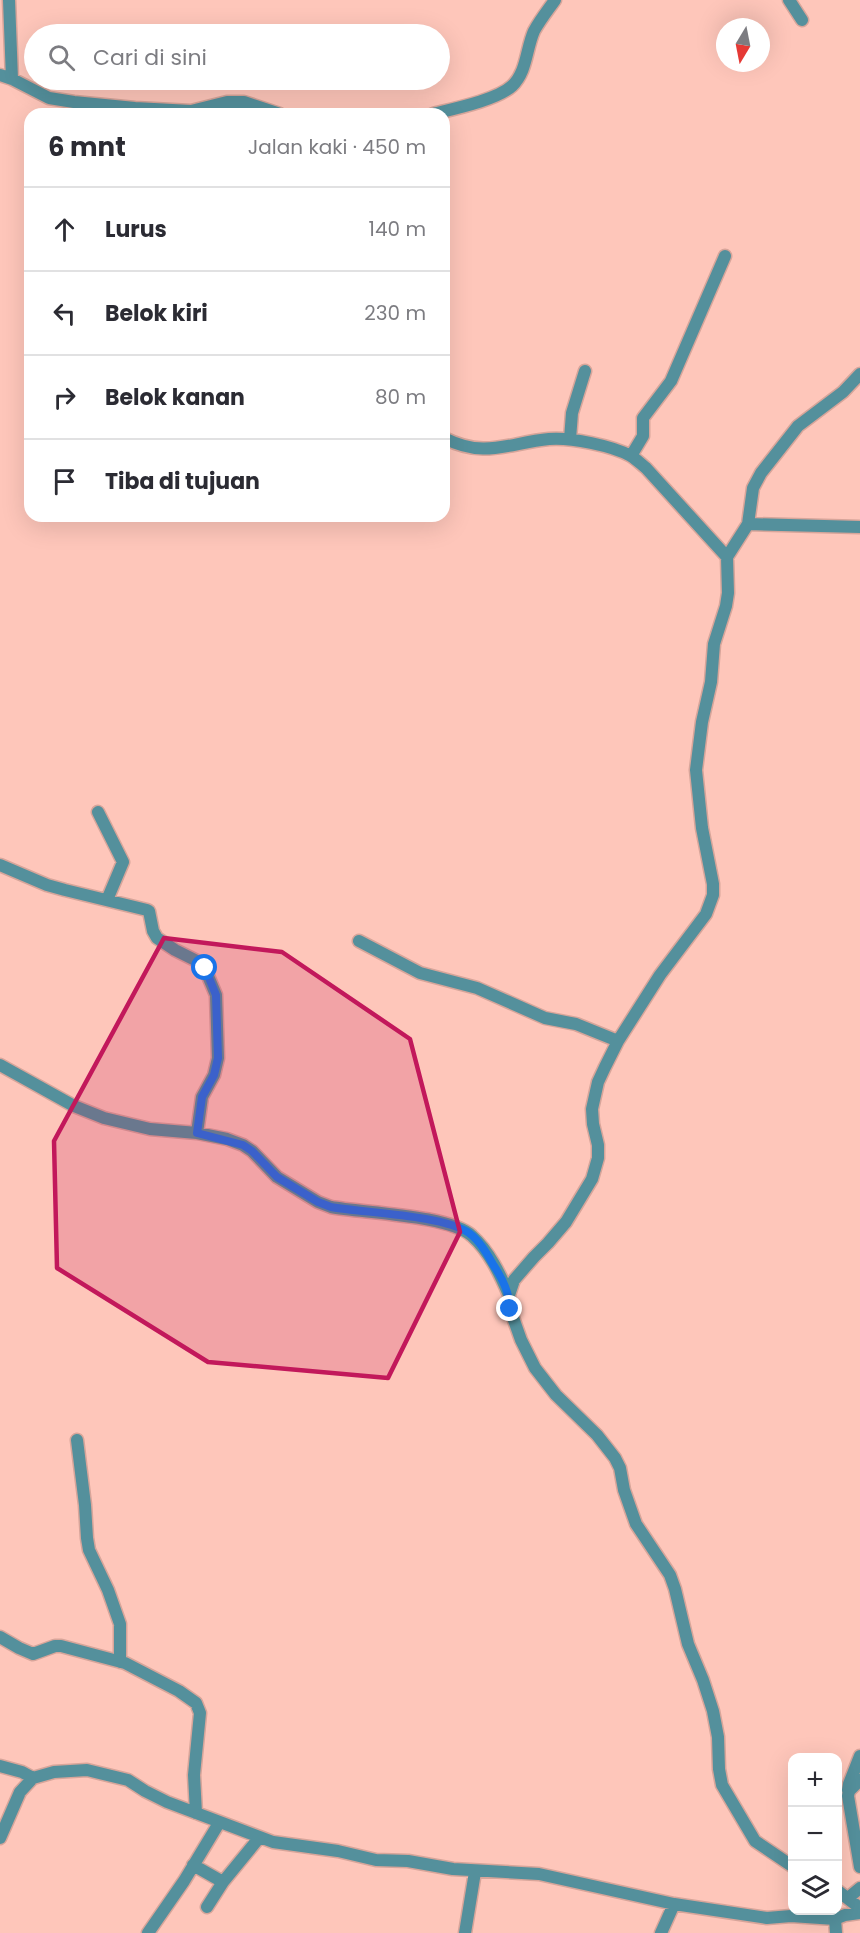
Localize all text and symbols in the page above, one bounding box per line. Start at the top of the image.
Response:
north arrow [716,18,770,72]
search box [24,24,450,90]
icon: search [45,41,78,74]
text: Cari di sini [93,42,207,73]
text: 6 mnt [48,129,126,165]
text: Jalan kaki · 450 m [248,133,426,161]
icon: ahead [48,213,81,246]
text: Lurus [105,214,167,245]
text: 140 m [369,215,426,243]
icon: left [48,297,81,330]
text: Belok kiri [105,298,208,329]
text: 230 m [364,299,426,327]
icon: right [48,381,81,414]
text: Belok kanan [105,382,245,413]
text: 80 m [375,383,426,411]
icon: arrive [48,465,81,498]
text: Tiba di tujuan [105,466,260,497]
route start [191,954,217,980]
route end [496,1295,522,1321]
map controls [788,1753,842,1915]
button: + [788,1753,842,1807]
button: − [788,1807,842,1861]
button: layers [788,1861,842,1915]

